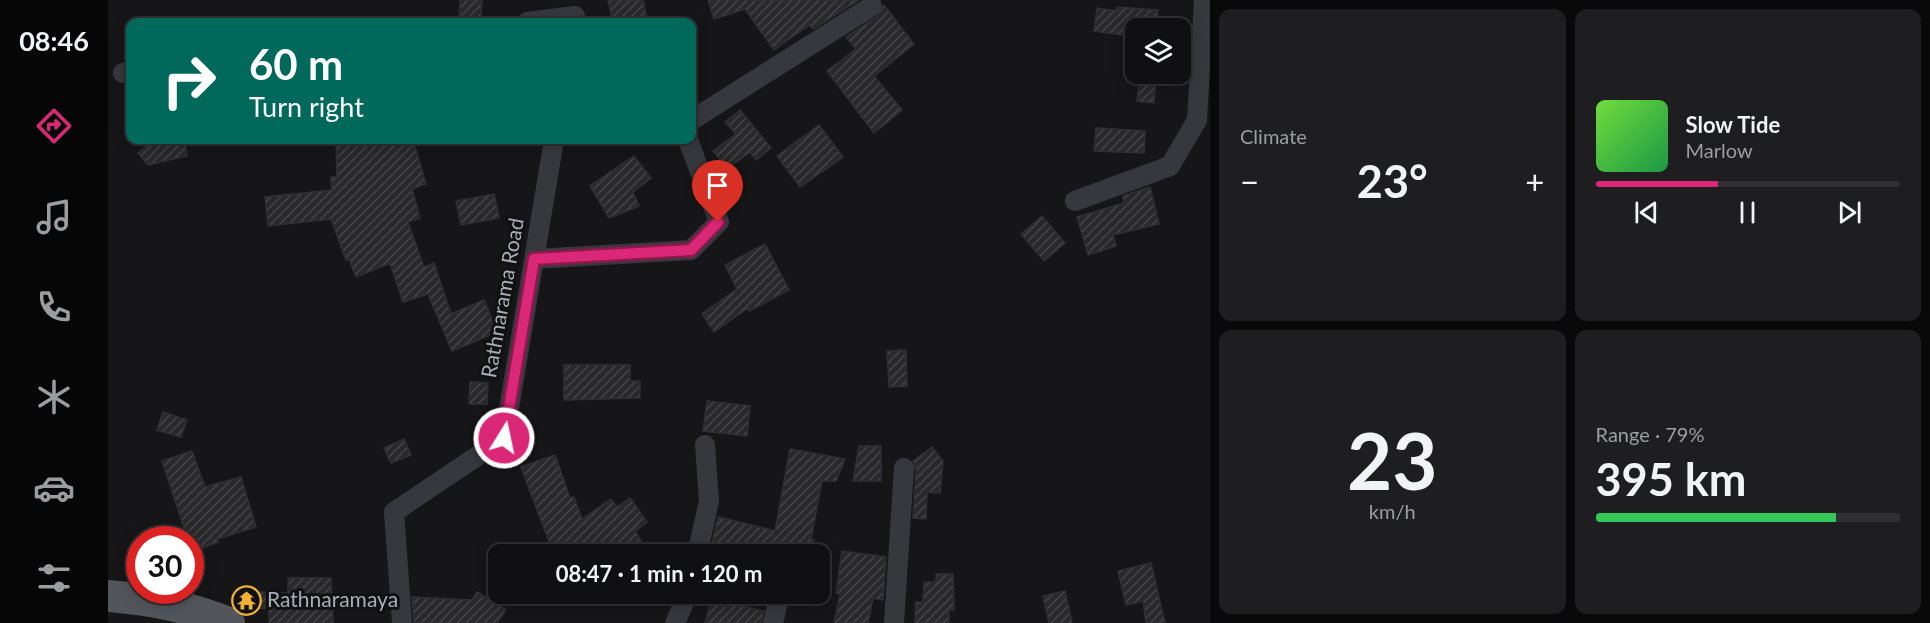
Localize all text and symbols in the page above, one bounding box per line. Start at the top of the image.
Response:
map controls [1125,18,1191,84]
button: layers [1125,18,1191,84]
text: 08:46 [19,24,89,57]
text: 60 m [249,39,343,89]
icon: right [150,42,228,120]
text: Turn right [249,90,364,123]
icon: directions [33,105,75,147]
text: Slow Tide [1686,111,1780,138]
text: Climate [1240,124,1307,148]
text: Marlow [1686,138,1753,162]
text: 23° [1357,154,1428,208]
pin [692,160,743,222]
text: − [1240,161,1259,201]
text: + [1525,161,1545,201]
icon: arrive [701,169,734,202]
icon: music [33,196,75,238]
icon: previous [1630,196,1663,229]
icon: pause [1731,196,1764,229]
icon: next [1833,196,1866,229]
street label: Rathnarama Road [475,216,528,380]
icon: phone [33,286,75,328]
icon: climate [33,376,75,418]
position arrow [472,406,536,470]
text: 23 [1347,413,1437,507]
text: Range · 79% [1596,422,1704,446]
text: 395 km [1596,452,1746,506]
icon: car [33,467,75,509]
text: km/h [1369,499,1416,523]
speed limit sign: 30 [126,526,204,604]
icon: filters [33,557,75,599]
text: 08:47 · 1 min · 120 m [556,560,762,587]
temple icon: Rathnaramaya [230,584,262,616]
place label: Rathnaramaya [267,586,398,611]

